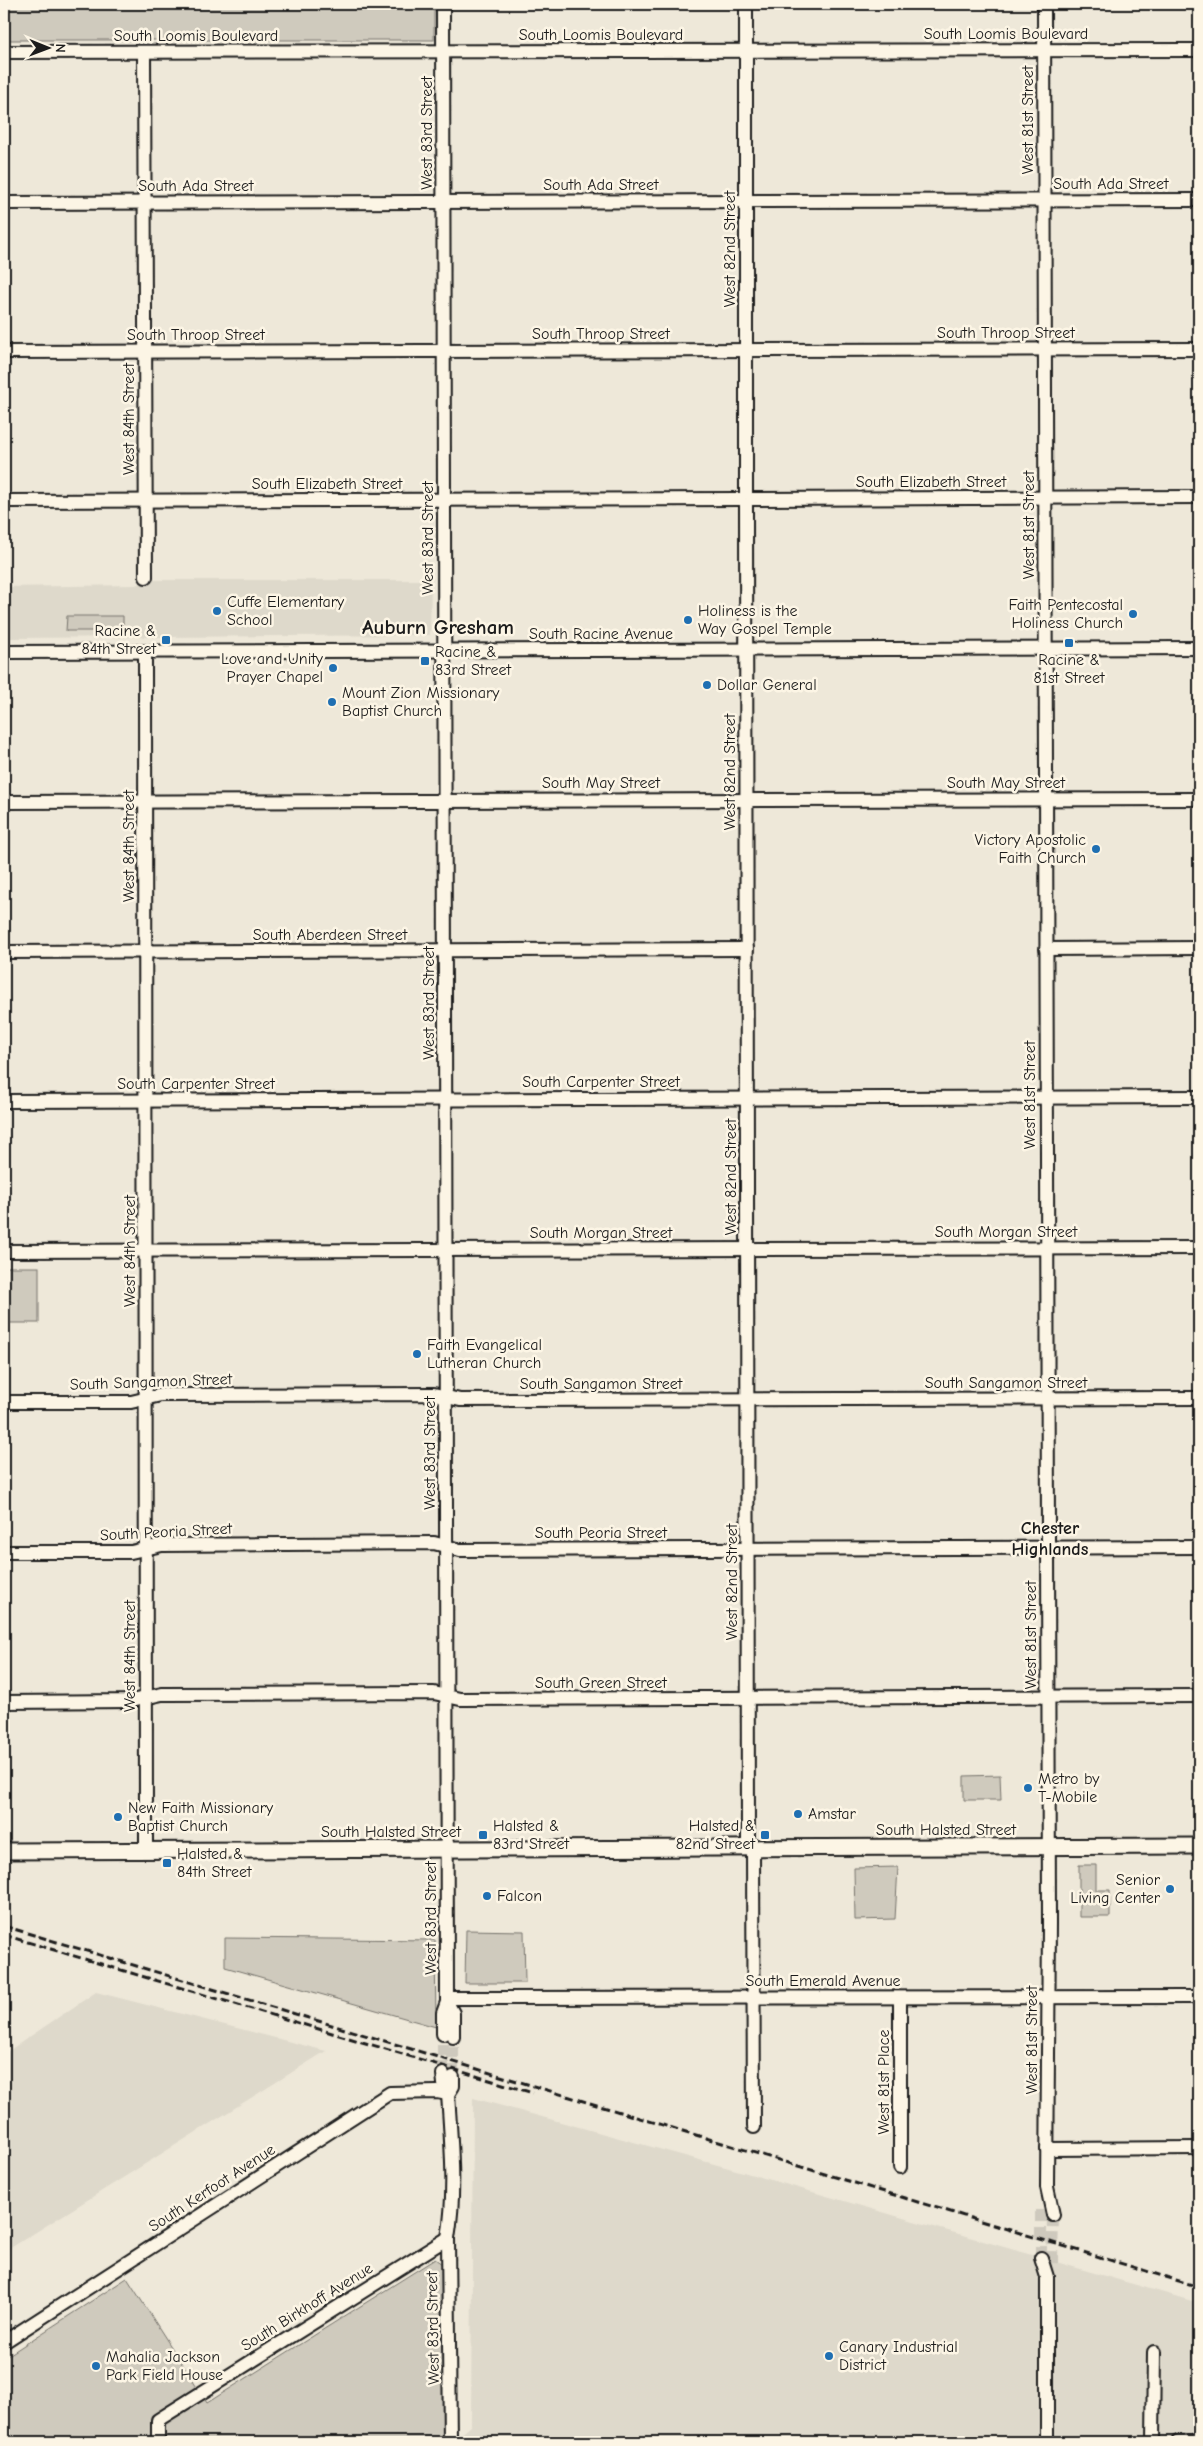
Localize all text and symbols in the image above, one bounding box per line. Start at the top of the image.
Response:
north arrow [22,22,72,72]
street label: South Loomis Boulevard [924,25,1088,43]
street label: South Loomis Boulevard [519,26,683,44]
street label: South Loomis Boulevard [114,27,278,45]
text: N [52,44,69,53]
street label: West 81st Street [1019,65,1037,174]
street label: West 83rd Street [418,76,436,190]
street label: South Ada Street [1053,175,1169,193]
street label: South Ada Street [543,176,659,194]
street label: South Ada Street [138,177,254,195]
street label: West 82nd Street [721,190,739,307]
street label: South Throop Street [937,324,1075,342]
street label: South Throop Street [532,325,670,343]
street label: South Throop Street [127,326,265,344]
street label: West 84th Street [120,363,138,475]
street label: West 81st Street [1020,470,1038,579]
street label: South Elizabeth Street [856,473,1007,491]
street label: South Elizabeth Street [252,475,403,493]
street label: West 83rd Street [419,481,437,595]
place label: Cuffe Elementary School [227,593,345,629]
place label: Faith Pentecostal Holiness Church [1008,596,1123,632]
place label: Holiness is the Way Gospel Temple [698,602,832,638]
marker: Cuffe Elementary School [211,605,223,617]
marker: Faith Pentecostal Holiness Church [1127,608,1139,620]
marker: Holiness is the Way Gospel Temple [682,614,694,626]
district label: Auburn Gresham [362,615,514,639]
place label: Racine & 84th Street [81,622,156,658]
street label: South Racine Avenue [529,625,673,643]
marker: Racine & 84th Street [160,634,172,646]
marker: Racine & 81st Street [1063,637,1075,649]
place label: Racine & 83rd Street [435,643,512,679]
place label: Love and Unity Prayer Chapel [221,650,324,686]
place label: Racine & 81st Street [1033,651,1105,687]
marker: Racine & 83rd Street [419,655,431,667]
marker: Love and Unity Prayer Chapel [327,662,339,674]
place label: Dollar General [717,676,817,694]
marker: Dollar General [701,679,713,691]
place label: Mount Zion Missionary Baptist Church [342,684,500,720]
marker: Mount Zion Missionary Baptist Church [326,696,338,708]
street label: West 82nd Street [721,713,739,830]
street label: South May Street [542,774,661,792]
street label: South May Street [947,774,1066,792]
street label: West 84th Street [120,790,138,902]
place label: Victory Apostolic Faith Church [974,831,1086,867]
marker: Victory Apostolic Faith Church [1090,843,1102,855]
street label: South Aberdeen Street [253,926,408,944]
street label: West 83rd Street [420,946,438,1060]
street label: West 81st Street [1021,1040,1039,1149]
street label: South Carpenter Street [522,1073,680,1091]
street label: South Carpenter Street [117,1075,275,1093]
street label: West 82nd Street [722,1118,740,1235]
street label: West 84th Street [121,1195,139,1307]
street label: South Morgan Street [935,1223,1078,1241]
street label: South Morgan Street [530,1224,673,1242]
place label: Faith Evangelical Lutheran Church [427,1336,542,1372]
marker: Faith Evangelical Lutheran Church [411,1348,423,1360]
street label: South Sangamon Street [69,1370,233,1394]
street label: South Sangamon Street [925,1374,1088,1392]
street label: South Sangamon Street [520,1375,683,1393]
street label: West 83rd Street [421,1396,439,1510]
district label: Chester Highlands [1012,1518,1089,1560]
street label: South Peoria Street [99,1520,233,1544]
street label: West 82nd Street [723,1523,741,1640]
street label: South Peoria Street [535,1524,668,1542]
street label: West 81st Street [1022,1580,1040,1689]
street label: West 84th Street [121,1600,139,1712]
street label: South Green Street [535,1674,667,1692]
place label: Metro by T-Mobile [1038,1770,1100,1806]
marker: Metro by T-Mobile [1022,1782,1034,1794]
place label: New Faith Missionary Baptist Church [128,1799,274,1835]
place label: Amstar [808,1805,857,1823]
marker: Amstar [792,1808,804,1820]
marker: New Faith Missionary Baptist Church [112,1811,124,1823]
place label: Halsted & 83rd Street [493,1817,570,1853]
place label: Halsted & 82nd Street [676,1817,755,1853]
street label: South Halsted Street [876,1821,1016,1839]
street label: South Halsted Street [321,1823,461,1841]
marker: Halsted & 83rd Street [477,1829,489,1841]
marker: Halsted & 82nd Street [759,1829,771,1841]
place label: Halsted & 84th Street [177,1845,252,1881]
marker: Halsted & 84th Street [161,1857,173,1869]
street label: West 83rd Street [422,1861,440,1975]
place label: Senior Living Center [1070,1871,1161,1907]
marker: Senior Living Center [1164,1883,1176,1895]
place label: Falcon [497,1887,542,1905]
marker: Falcon [481,1890,493,1902]
street label: South Emerald Avenue [745,1972,901,1990]
street label: West 81st Street [1023,1985,1041,2094]
street label: West 81st Place [875,2030,893,2134]
street label: South Kerfoot Avenue [145,2140,279,2236]
street label: South Birkhoff Avenue [238,2259,376,2355]
street label: West 83rd Street [423,2271,443,2385]
place label: Canary Industrial District [839,2338,958,2374]
place label: Mahalia Jackson Park Field House [106,2348,223,2384]
marker: Canary Industrial District [823,2350,835,2362]
marker: Mahalia Jackson Park Field House [90,2360,102,2372]

